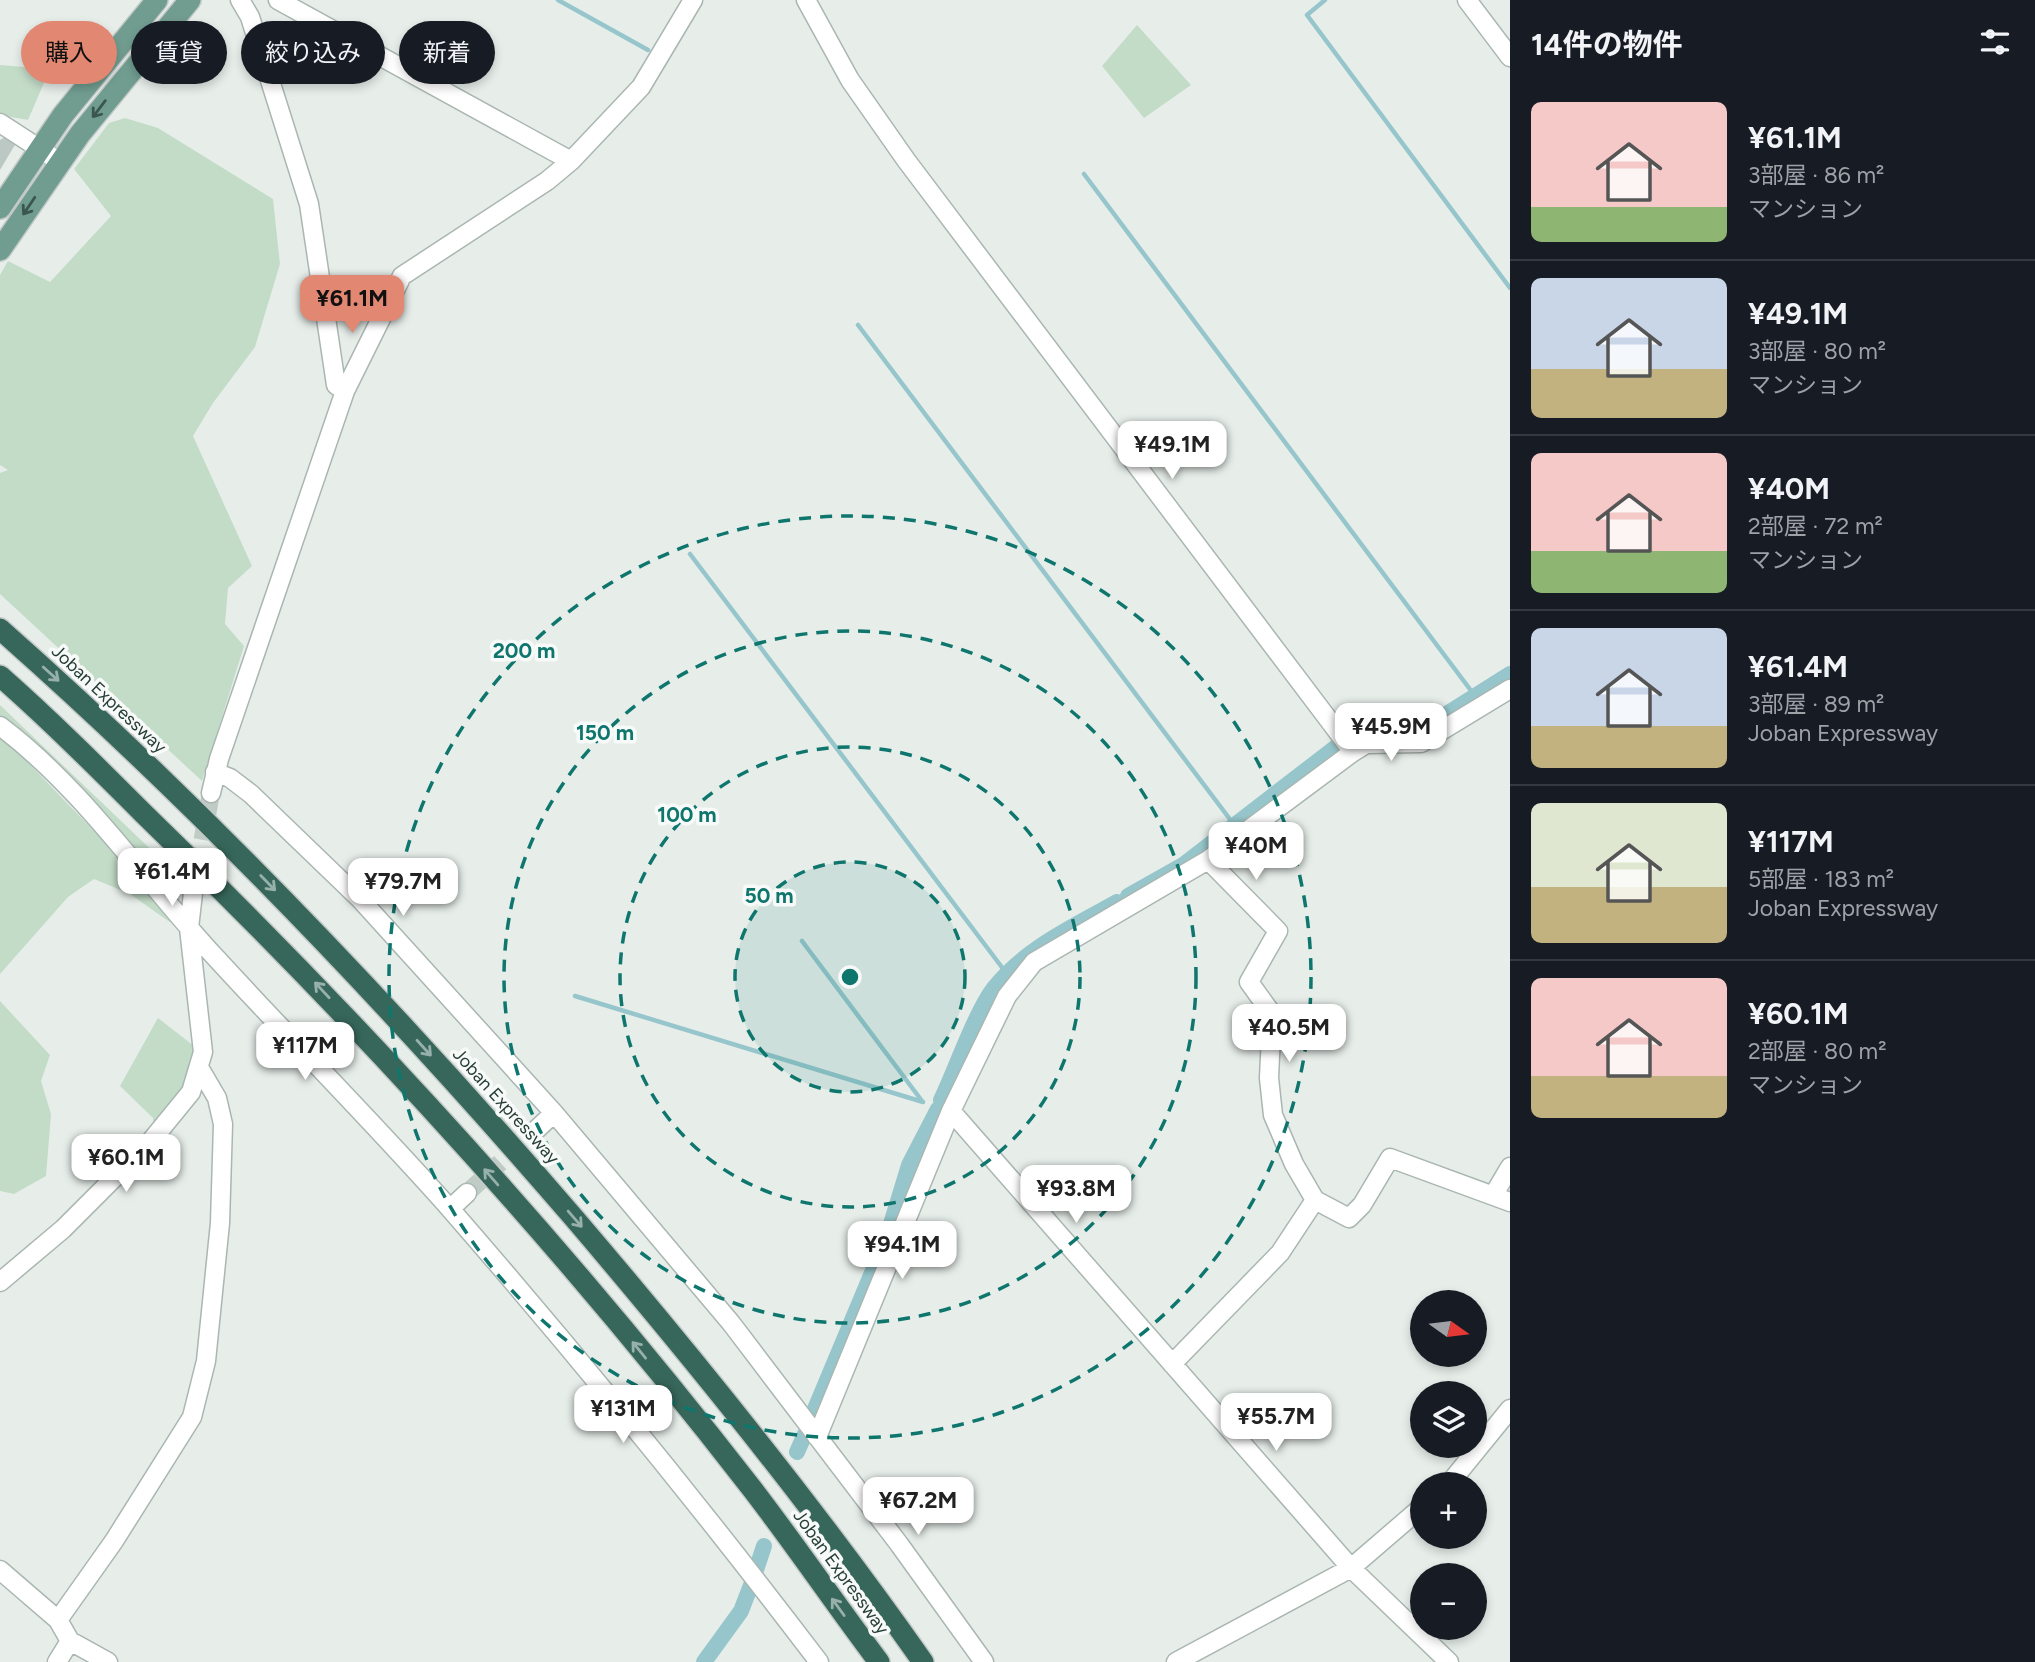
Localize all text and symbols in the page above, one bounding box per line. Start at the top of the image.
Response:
chip: 購入 [21,21,117,84]
chip: 賃貸 [131,21,227,84]
chip: 絞り込み [241,21,385,84]
chip: 新着 [399,21,495,84]
icon: filters [1976,23,2014,61]
text: 14件の物件 [1531,26,1683,63]
one-way arrow [92,99,107,117]
text: ¥61.1M [1748,119,1842,156]
icon: home [1587,130,1671,214]
text: 3部屋 · 86 m² [1748,161,1884,189]
one-way arrow [22,195,36,215]
text: マンション [1748,195,1863,223]
pin: ¥61.1M [295,276,409,335]
text: ¥61.1M [316,284,388,312]
text: ¥49.1M [1748,295,1848,332]
icon: home [1587,306,1671,390]
text: 3部屋 · 80 m² [1748,337,1886,365]
text: マンション [1748,371,1863,399]
pin: ¥49.1M [1115,421,1229,481]
text: ¥49.1M [1134,430,1210,458]
text: ¥40M [1748,470,1830,507]
icon: home [1587,481,1671,565]
text: 2部屋 · 72 m² [1748,512,1883,540]
text: マンション [1748,546,1863,574]
text: 200 m [493,638,555,663]
street label: Joban Expressway [47,640,171,758]
text: ¥61.4M [1748,648,1848,685]
icon: home [1587,656,1671,740]
one-way arrow [42,666,59,683]
text: 3部屋 · 89 m² [1748,690,1884,718]
pin: ¥45.9M [1334,704,1448,763]
text: ¥45.9M [1351,712,1431,740]
text: Joban Expressway [1748,719,1938,747]
text: 150 m [576,720,634,745]
text: 100 m [657,802,717,827]
pin: ¥40M [1215,822,1297,882]
text: ¥117M [1748,823,1834,860]
text: ¥40M [1225,831,1287,859]
icon: home [1587,831,1671,915]
pin: ¥61.4M [115,848,229,908]
text: ¥61.4M [134,857,210,885]
pin: ¥79.7M [346,858,460,918]
text: 5部屋 · 183 m² [1748,865,1894,893]
text: ¥79.7M [364,867,442,895]
one-way arrow [259,874,276,891]
text: 50 m [744,883,794,908]
text: Joban Expressway [1748,894,1938,922]
centre of rings [838,965,862,989]
one-way arrow [314,982,331,999]
text: ¥60.1M [1748,995,1849,1032]
pin: ¥40.5M [1232,1004,1346,1064]
icon: home [1587,1006,1671,1090]
text: ¥40.5M [1248,1013,1330,1041]
pin: ¥117M [256,1023,354,1082]
text: ¥117M [272,1031,338,1059]
text: 2部屋 · 80 m² [1748,1037,1886,1065]
one-way arrow [416,1039,432,1057]
street label: Joban Expressway [448,1043,564,1169]
text: マンション [1748,1071,1863,1099]
pin: ¥60.1M [69,1134,183,1194]
text: ¥60.1M [87,1143,165,1171]
pin: ¥93.8M [1019,1166,1133,1225]
one-way arrow [483,1168,499,1186]
text: ¥93.8M [1036,1174,1116,1202]
one-way arrow [567,1210,583,1228]
pin: ¥94.1M [845,1222,959,1281]
text: ¥94.1M [864,1230,940,1258]
north arrow [1410,1290,1488,1367]
map controls [1410,1290,1487,1640]
one-way arrow [631,1341,647,1359]
button: layers [1410,1381,1487,1458]
pin: ¥131M [574,1386,672,1445]
text: ¥131M [590,1394,656,1422]
pin: ¥55.7M [1219,1394,1333,1453]
text: ¥55.7M [1237,1402,1315,1430]
button: + [1410,1472,1487,1549]
pin: ¥67.2M [861,1478,975,1537]
text: ¥67.2M [879,1486,957,1514]
street label: Joban Expressway [788,1505,894,1639]
button: − [1410,1563,1487,1640]
one-way arrow [831,1598,845,1617]

